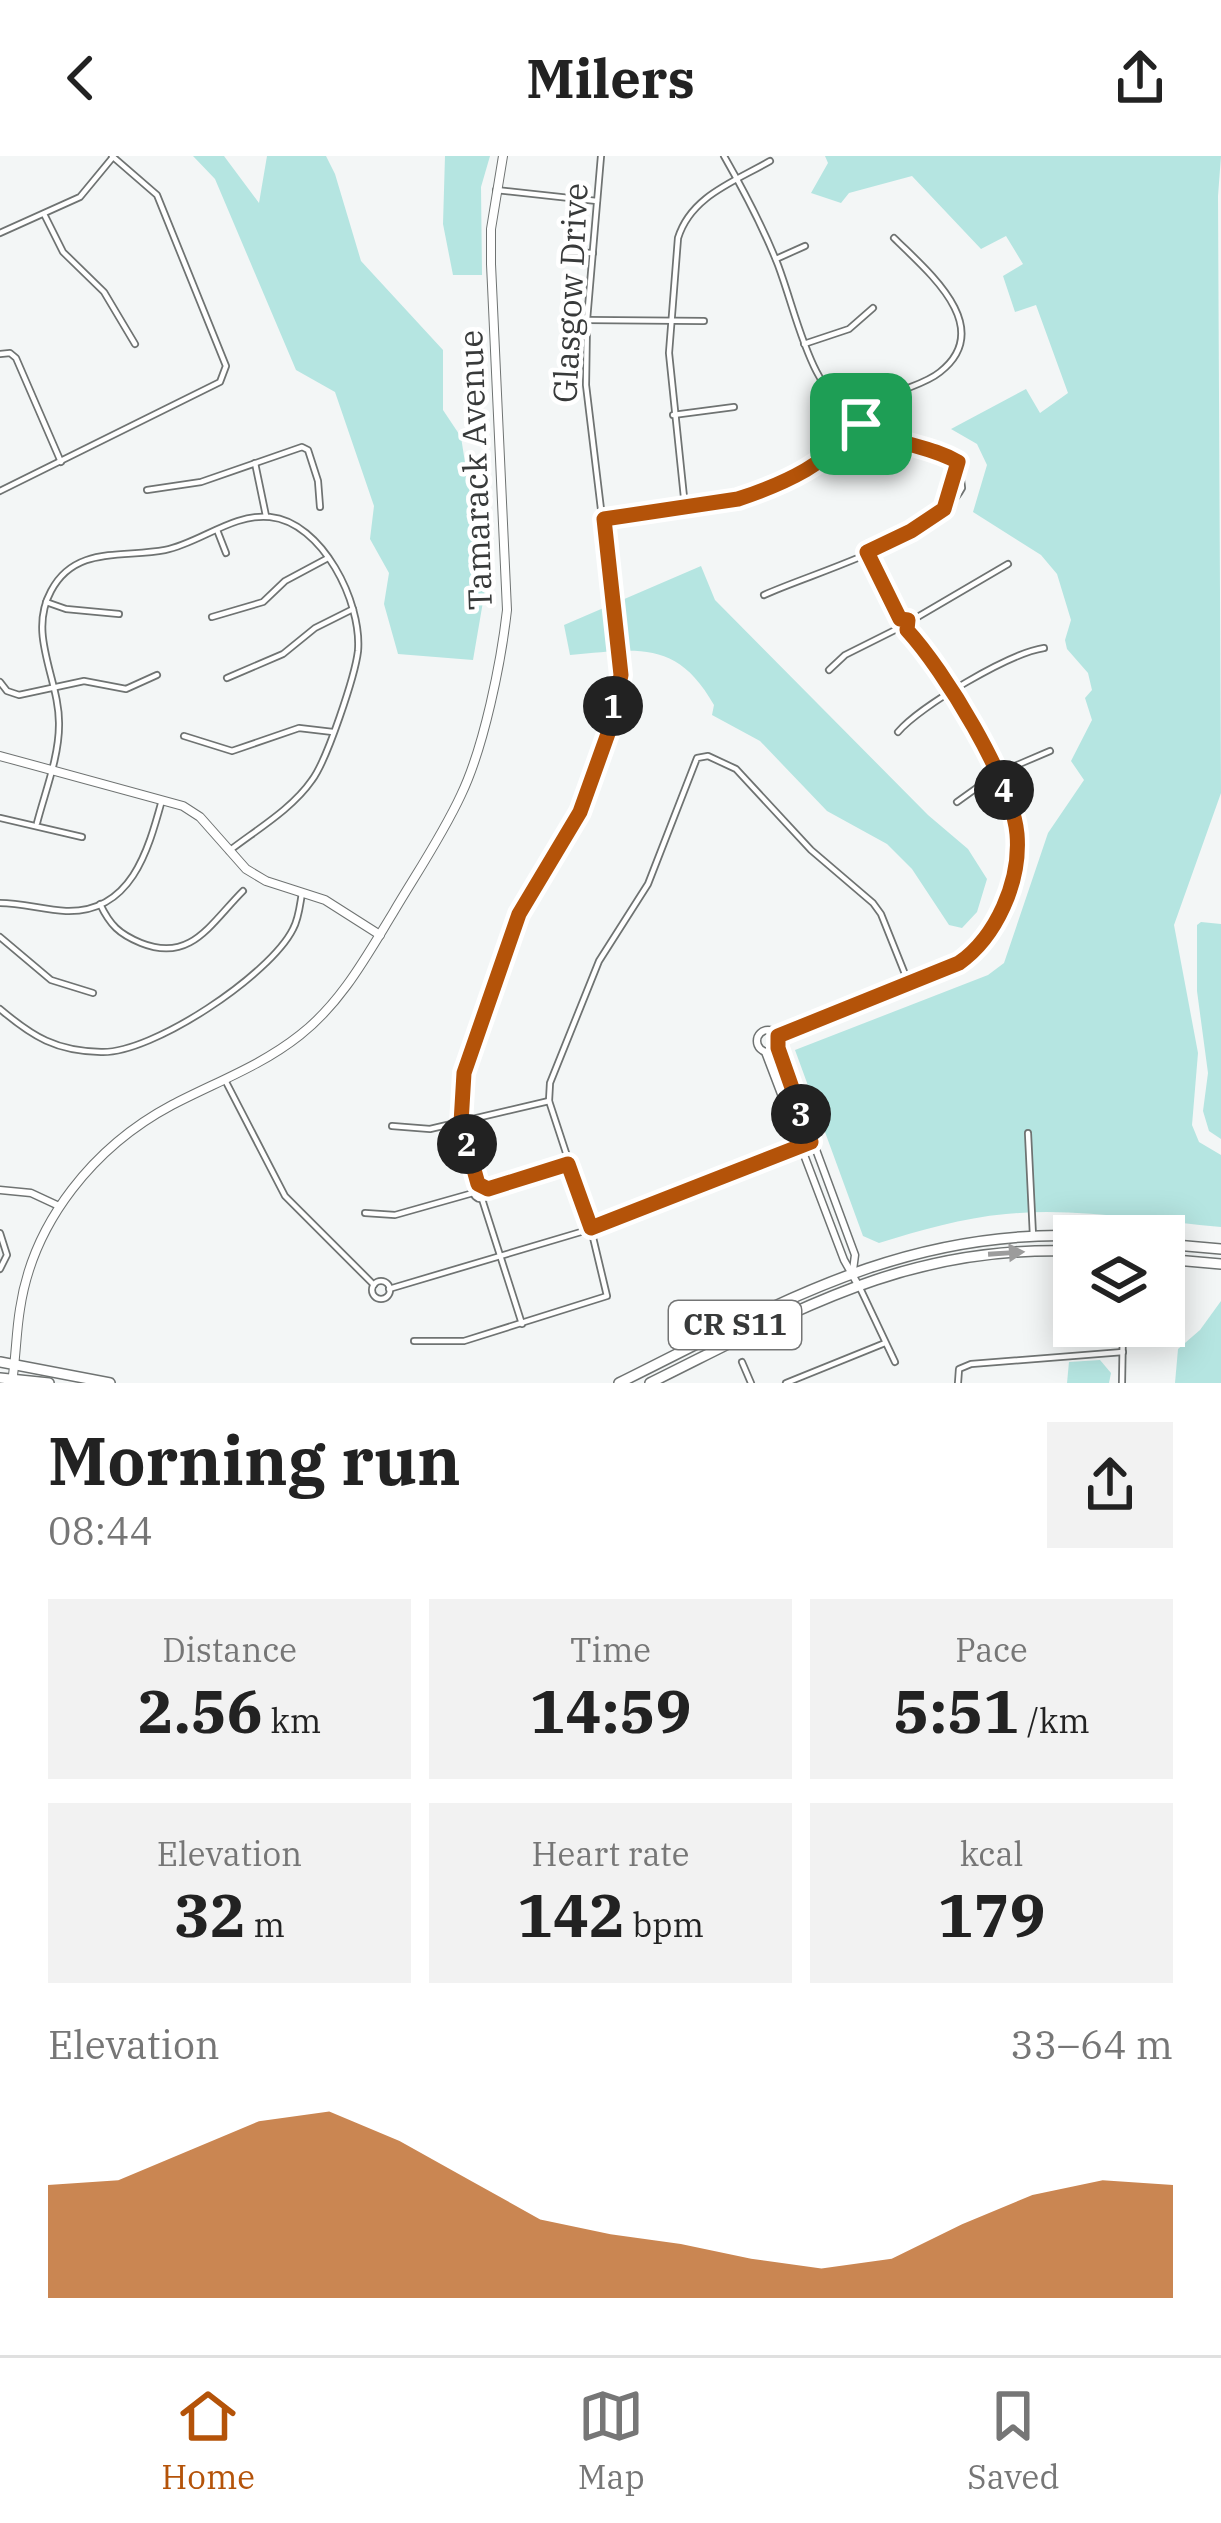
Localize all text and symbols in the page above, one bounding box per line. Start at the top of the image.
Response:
text: Milers [526,43,695,113]
icon: back [48,45,114,111]
icon: share [1107,45,1173,111]
street label: Glasgow Drive [542,182,597,404]
street label: Tamarack Avenue [448,329,501,611]
pin [810,373,912,475]
icon: arrive [828,391,894,457]
pin: 1 [583,676,643,736]
text: 1 [603,684,623,727]
pin: 4 [974,760,1034,820]
text: 4 [994,768,1014,811]
pin: 3 [771,1084,831,1144]
text: 3 [791,1092,811,1135]
pin: 2 [437,1114,497,1174]
text: 2 [457,1122,477,1165]
map controls [1053,1215,1185,1347]
button: layers [1053,1215,1185,1347]
one-way arrow [988,1243,1025,1262]
road number: CR S11 [669,1301,801,1349]
text: Morning run [48,1417,461,1503]
button: share [1047,1422,1173,1548]
text: 08:44 [48,1505,153,1556]
text: Distance [162,1628,297,1671]
text: Time [570,1628,651,1671]
text: Pace [955,1628,1028,1671]
text: 2.56 [138,1671,263,1750]
text: 14:59 [529,1671,692,1750]
text: 5:51 [893,1671,1019,1750]
text: km [263,1699,321,1742]
text: /km [1019,1699,1090,1742]
text: Elevation [157,1832,302,1875]
text: Heart rate [532,1832,689,1875]
text: kcal [960,1832,1023,1875]
text: 32 [174,1875,246,1954]
text: 142 [517,1875,625,1954]
text: 179 [938,1875,1046,1954]
text: m [246,1903,285,1946]
text: bpm [625,1903,704,1946]
text: Elevation [48,2019,220,2070]
text: 33–64 m [1010,2019,1173,2070]
tab: Home [161,2383,255,2498]
tab: Map [578,2383,645,2498]
tab: Saved [967,2383,1060,2498]

